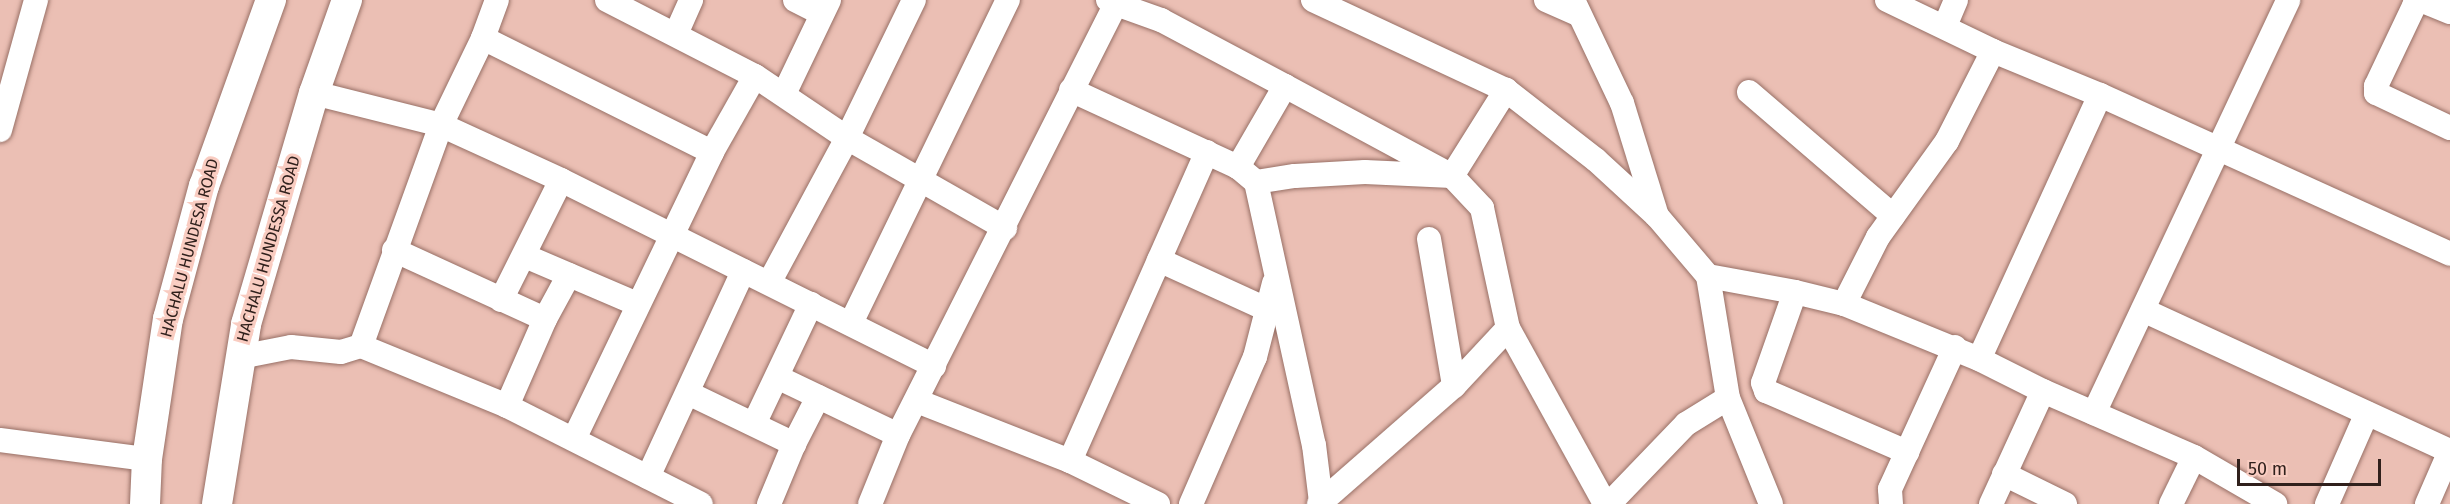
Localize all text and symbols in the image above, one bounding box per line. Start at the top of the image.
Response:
street label: HACHALU HUNDESSA ROAD [233,154,305,344]
street label: HACHALU HUNDESA ROAD [157,156,223,340]
scale bar [2240,447,2384,485]
text: 50 m [2248,458,2287,480]

